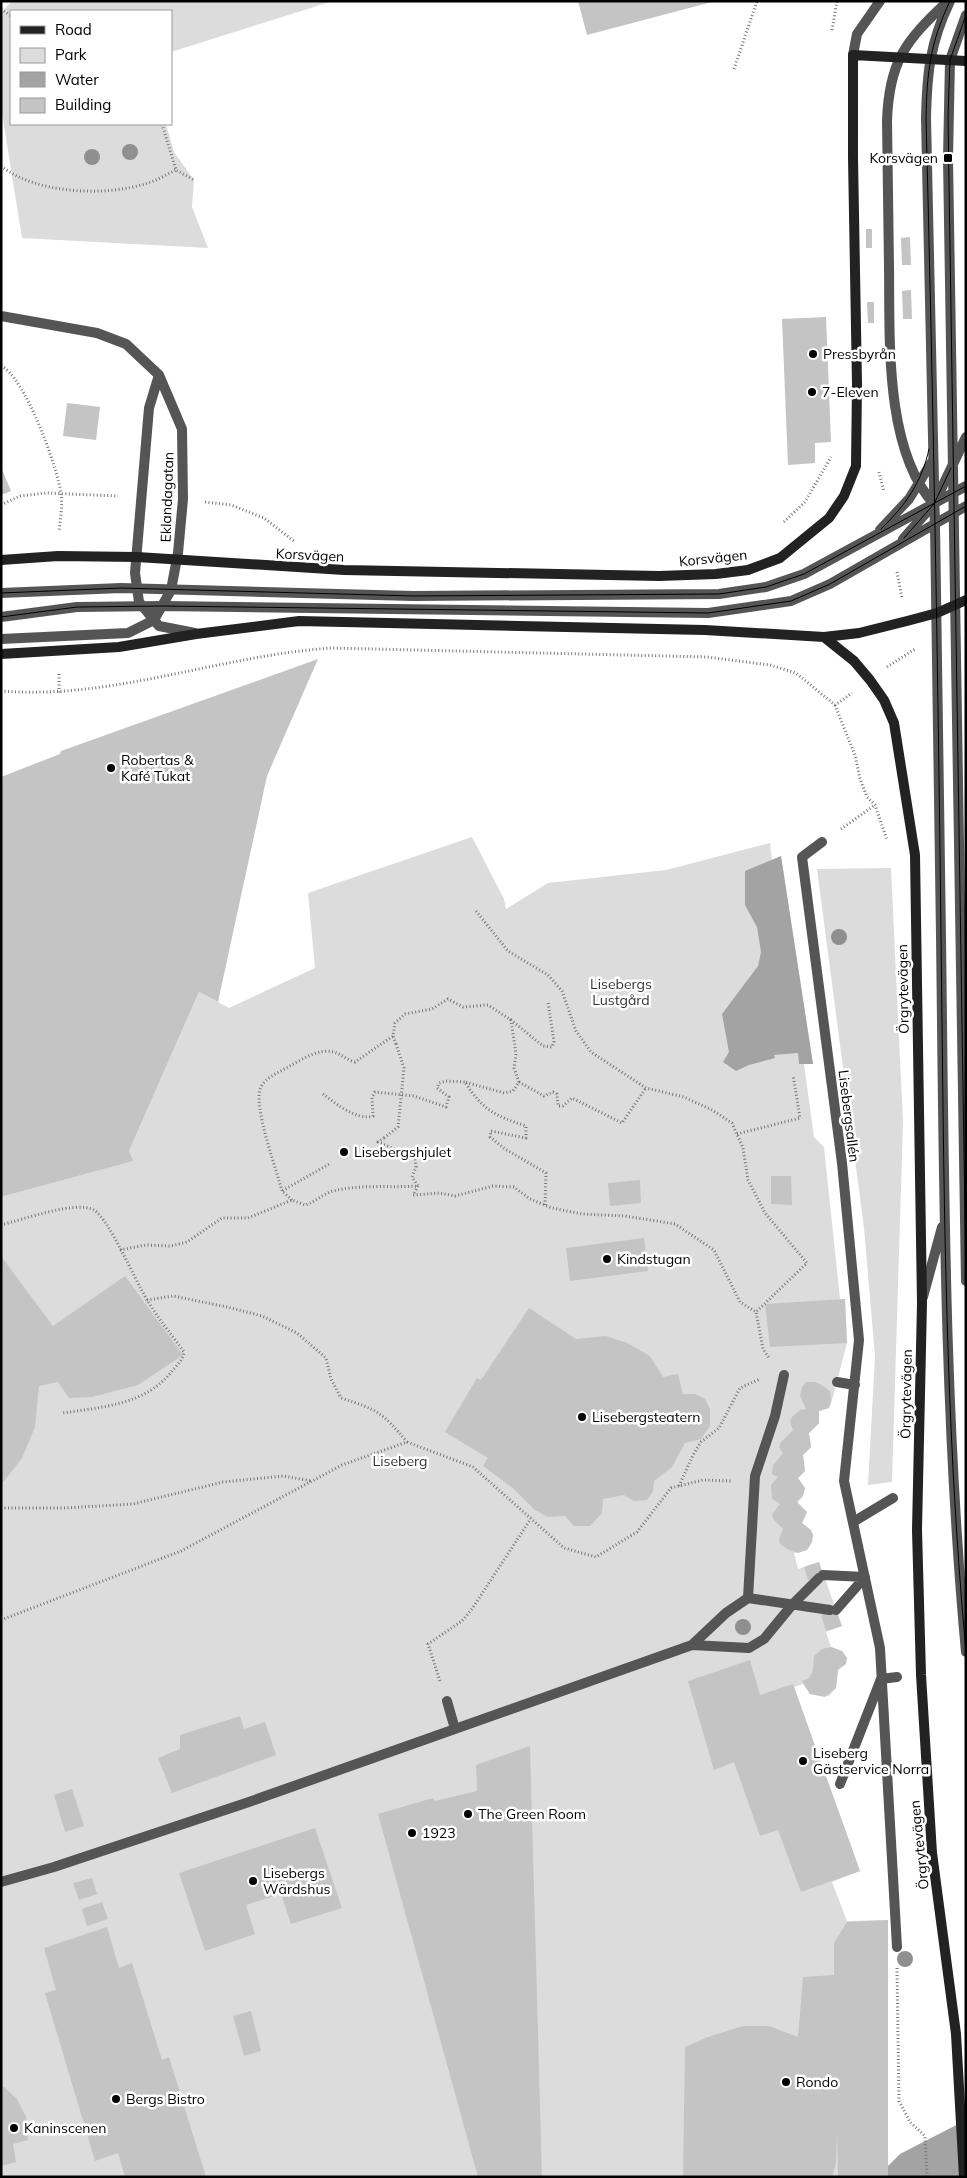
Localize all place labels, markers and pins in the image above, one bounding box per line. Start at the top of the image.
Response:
place label: Korsvägen [869,149,938,167]
marker: Korsvägen [942,152,954,164]
place label: Pressbyrån [823,345,896,363]
marker: Pressbyrån [807,348,819,360]
place label: 7-Eleven [822,383,879,401]
marker: 7-Eleven [806,386,818,398]
place label: Robertas & Kafé Tukat [121,751,194,785]
marker: Robertas & Kafé Tukat [105,762,117,774]
place label: Lisebergshjulet [354,1143,451,1161]
marker: Lisebergshjulet [338,1146,350,1158]
place label: Kindstugan [617,1250,691,1268]
marker: Kindstugan [601,1253,613,1265]
place label: Lisebergsteatern [592,1408,700,1426]
marker: Lisebergsteatern [576,1411,588,1423]
place label: Liseberg Gästservice Norra [813,1744,929,1778]
marker: Liseberg Gästservice Norra [797,1755,809,1767]
place label: The Green Room [478,1805,586,1823]
marker: The Green Room [462,1808,474,1820]
place label: 1923 [422,1824,456,1842]
marker: 1923 [406,1827,418,1839]
place label: Lisebergs Wärdshus [263,1864,331,1898]
marker: Lisebergs Wärdshus [247,1875,259,1887]
place label: Rondo [796,2073,838,2091]
marker: Rondo [780,2076,792,2088]
place label: Bergs Bistro [126,2090,205,2108]
marker: Bergs Bistro [110,2093,122,2105]
place label: Kaninscenen [24,2119,106,2137]
marker: Kaninscenen [8,2122,20,2134]

